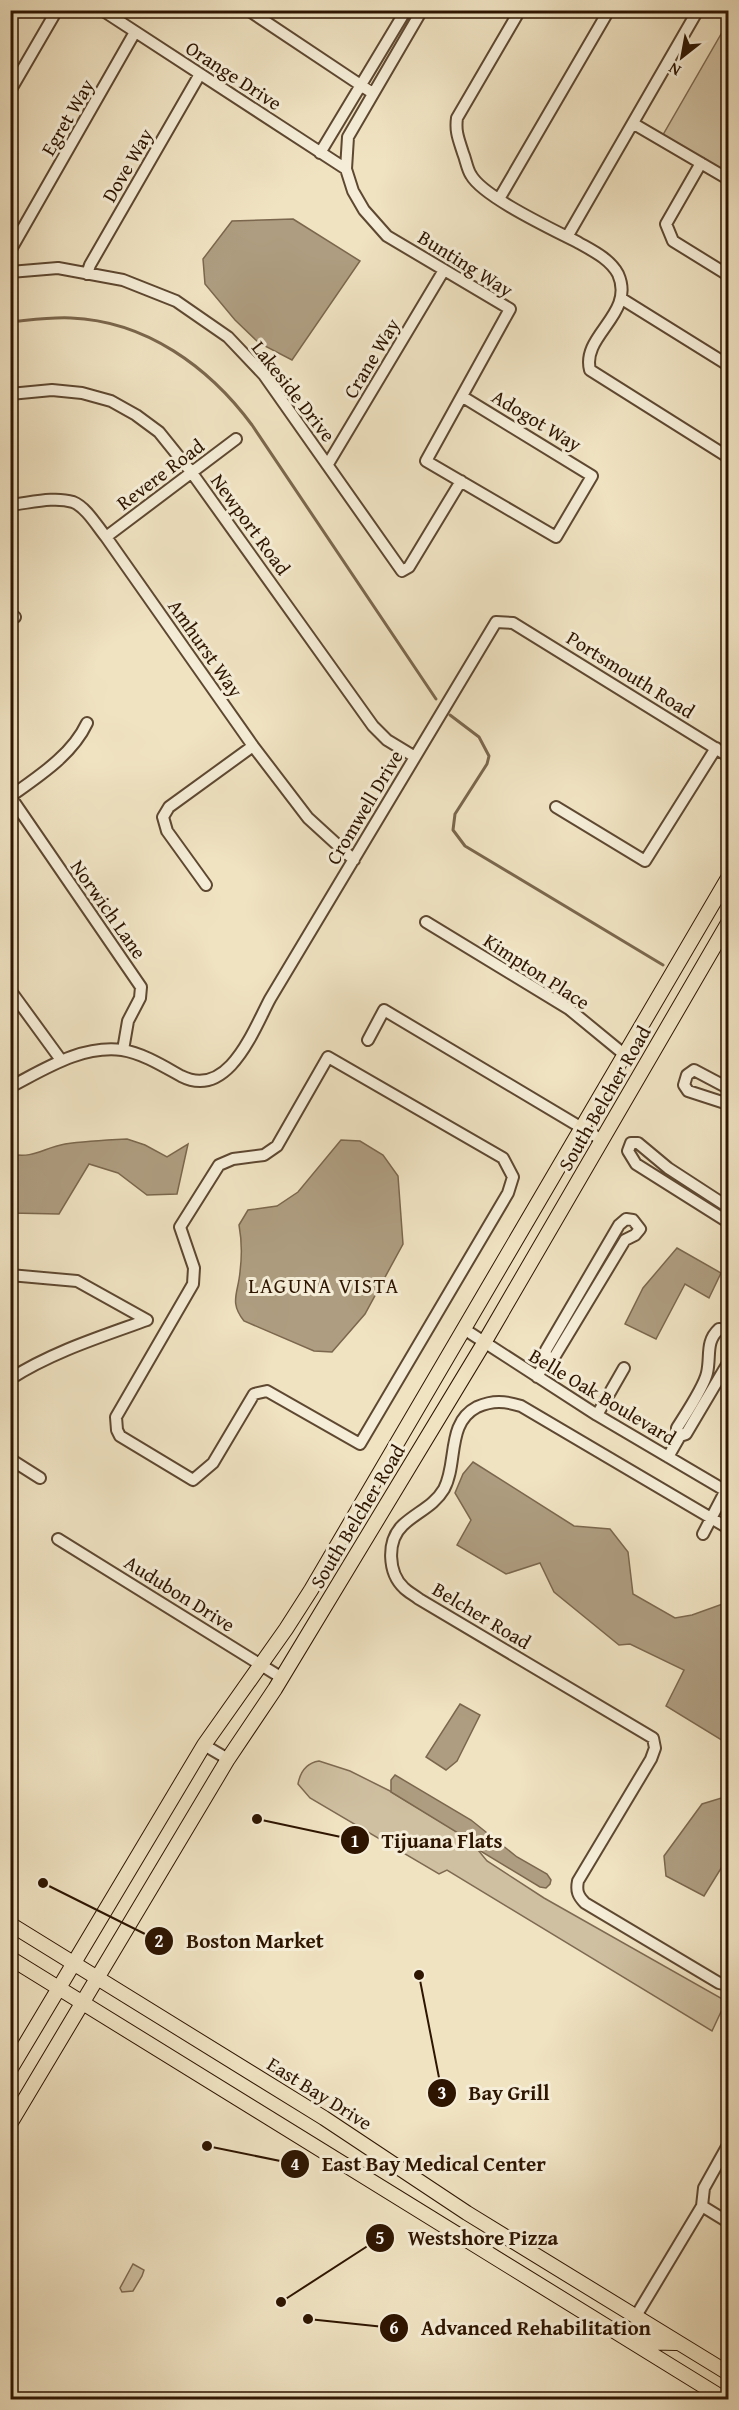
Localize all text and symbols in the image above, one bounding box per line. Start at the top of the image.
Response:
north arrow [652,27,712,87]
street label: Orange Drive [180,33,288,117]
text: N [663,57,685,83]
street label: Egret Way [33,73,101,161]
street label: Dove Way [94,123,160,207]
street label: Bunting Way [413,222,519,304]
street label: Crane Way [336,312,406,404]
street label: Lakeside Drive [245,334,343,448]
street label: Adogot Way [487,382,587,458]
street label: Revere Road [110,431,210,517]
street label: Newport Road [204,467,298,581]
street label: Amhurst Way [161,593,251,703]
street label: Portsmouth Road [561,623,701,725]
street label: Cromwell Drive [318,744,410,870]
street label: Norwich Lane [64,853,154,965]
street label: Kimpton Place [478,926,596,1016]
street label: South Belcher Road [551,1020,658,1176]
district label: LAGUNA VISTA [248,1270,400,1301]
street label: Belle Oak Boulevard [524,1341,682,1452]
street label: South Belcher Road [302,1438,412,1594]
street label: Audubon Drive [119,1547,241,1639]
street label: Belcher Road [427,1574,537,1656]
callout: Tijuana Flats [340,1821,515,1860]
text: Tijuana Flats [382,1825,502,1856]
text: 1 [350,1827,360,1854]
callout: Boston Market [144,1922,336,1961]
text: Boston Market [186,1925,324,1956]
text: 2 [154,1927,164,1954]
street label: East Bay Drive [262,2049,378,2137]
callout: Bay Grill [427,2073,562,2112]
text: Bay Grill [468,2077,550,2108]
text: 3 [437,2079,447,2106]
callout: East Bay Medical Center [280,2144,558,2183]
text: East Bay Medical Center [322,2148,546,2179]
text: 4 [290,2150,300,2177]
callout: Westshore Pizza [365,2219,570,2258]
text: Westshore Pizza [408,2222,559,2253]
text: 5 [375,2224,385,2251]
callout: Advanced Rehabilitation [379,2308,663,2347]
text: Advanced Rehabilitation [421,2312,652,2343]
text: 6 [389,2314,399,2341]

